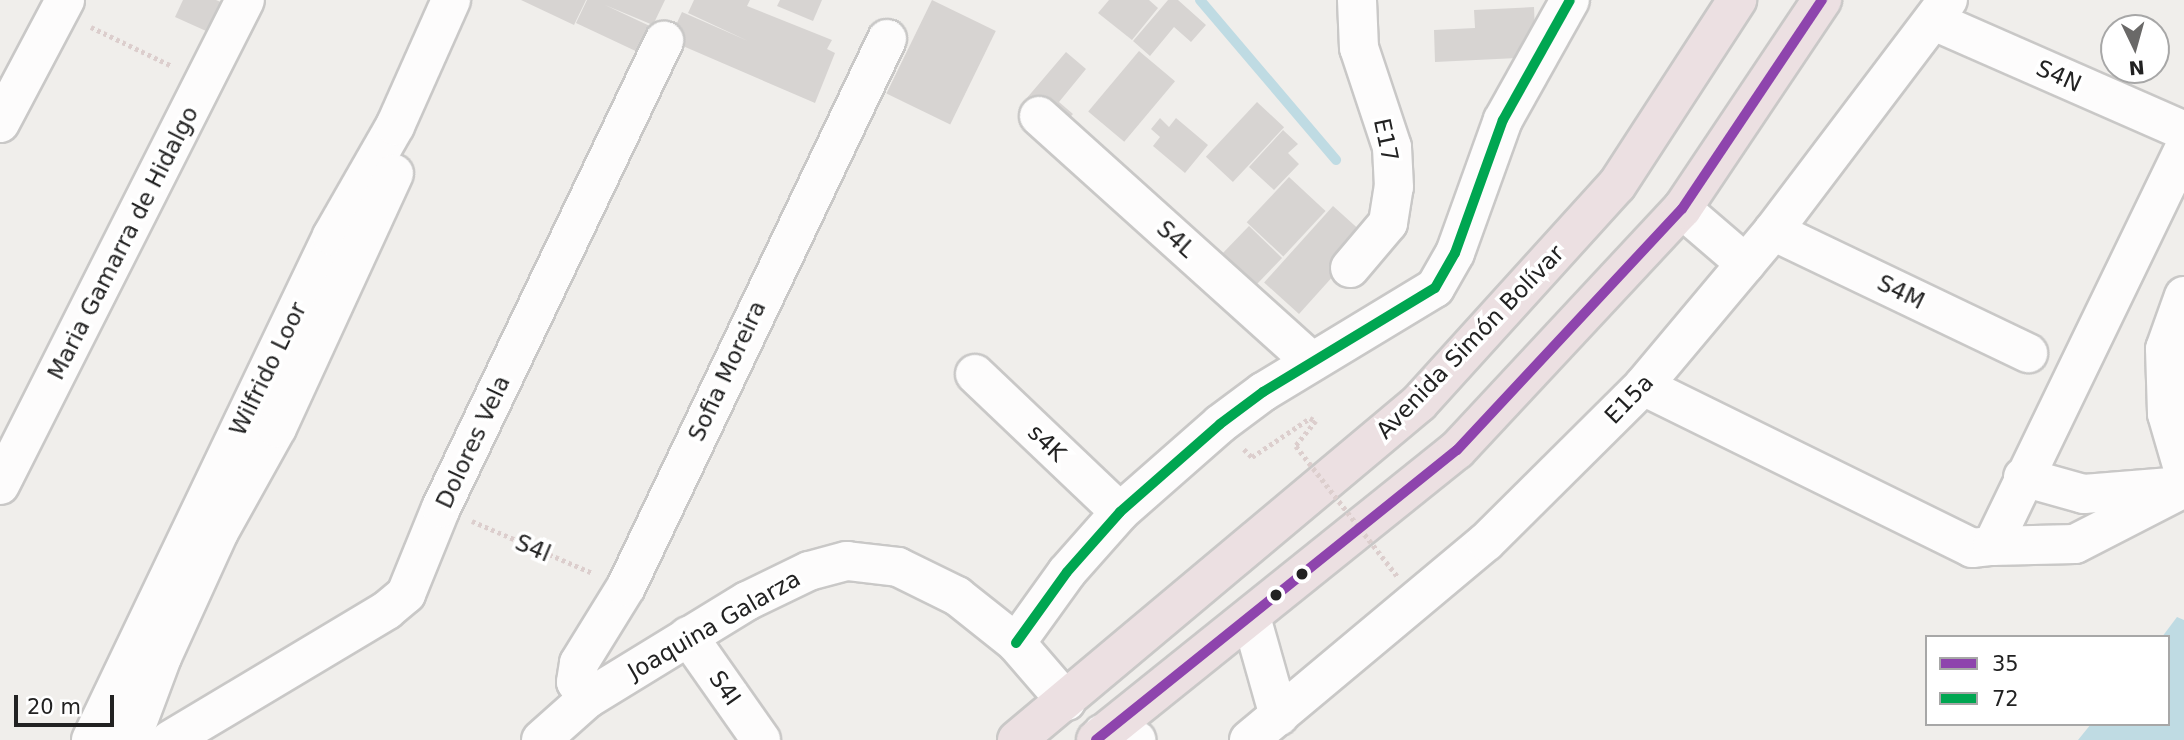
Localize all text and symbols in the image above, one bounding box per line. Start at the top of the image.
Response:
north arrow [2100,14,2170,84]
street label: S4N [2032,54,2086,98]
text: N [2128,56,2146,80]
street label: Maria Gamarra de Hidalgo [42,102,204,384]
street label: E17 [1368,116,1404,164]
street label: S4L [1151,215,1201,263]
street label: Avenida Simón Bolívar [1370,240,1570,444]
street label: S4M [1873,269,1929,315]
street label: Sofia Moreira [682,297,772,445]
street label: Wilfrido Loor [224,298,312,440]
street label: E15a [1599,369,1659,429]
street label: Dolores Vela [430,371,516,513]
street label: s4K [1022,419,1072,467]
street label: S4l [511,528,555,568]
street label: Joaquina Galarza [623,564,805,686]
unlabelled marker [1295,567,1309,581]
unlabelled marker [1269,588,1283,602]
legend [1925,635,2170,726]
text: 35 [1992,652,2019,676]
street label: S4I [703,665,747,711]
scale bar [18,680,117,724]
text: 72 [1992,687,2019,711]
text: 20 m [27,695,81,719]

